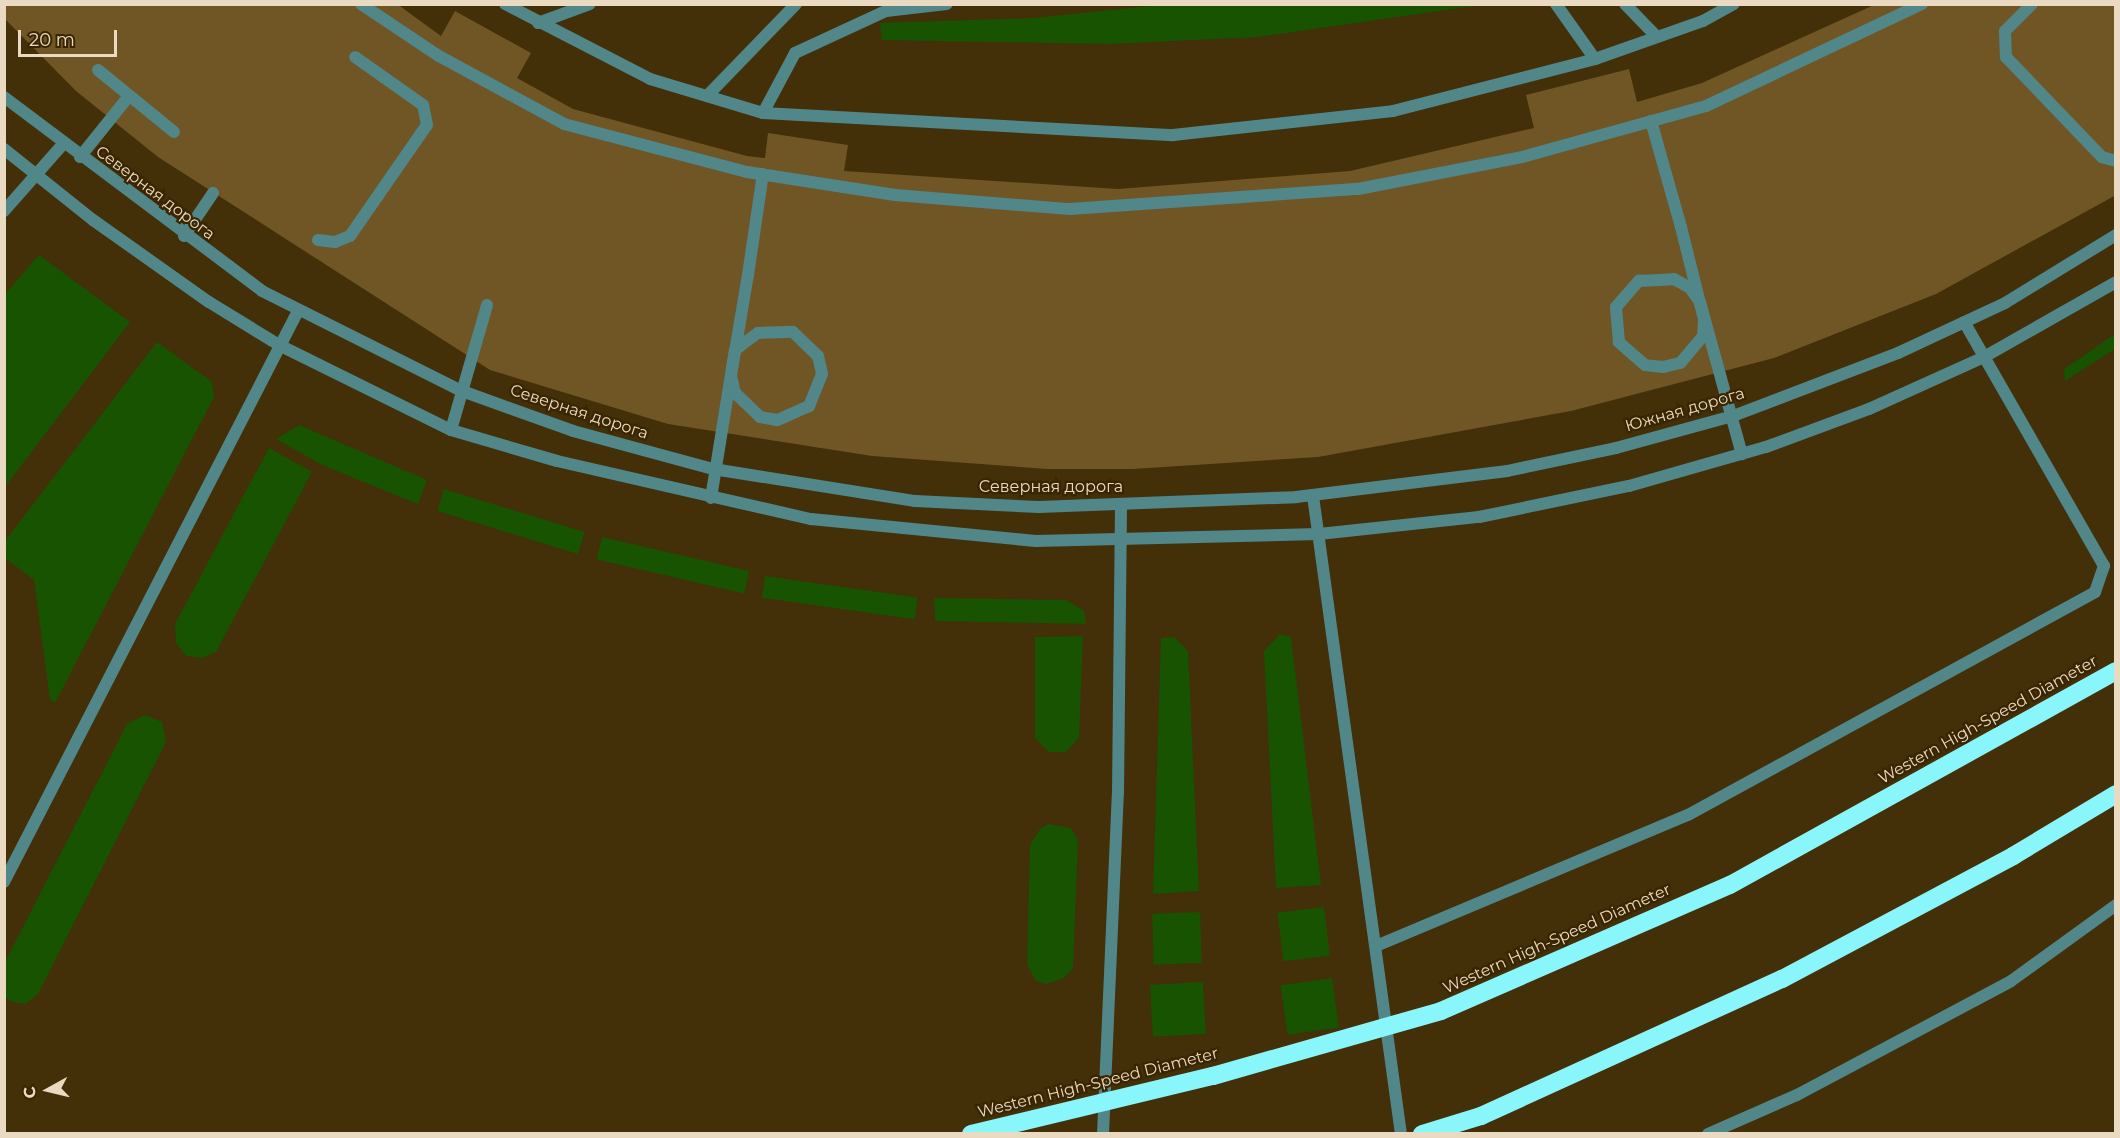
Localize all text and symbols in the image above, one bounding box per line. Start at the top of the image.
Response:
scale bar [21,18,120,56]
text: 20 m [29,29,75,51]
street label: Северная дорога [92,142,218,244]
street label: Северная дорога [507,381,651,443]
street label: Южная дорога [1623,384,1747,436]
street label: Северная дорога [979,477,1123,497]
street label: Western High-Speed Diameter [1875,652,2101,788]
street label: Western High-Speed Diameter [1440,880,1674,998]
street label: Western High-Speed Diameter [976,1044,1220,1122]
north arrow [18,1060,78,1120]
text: С [19,1085,40,1100]

